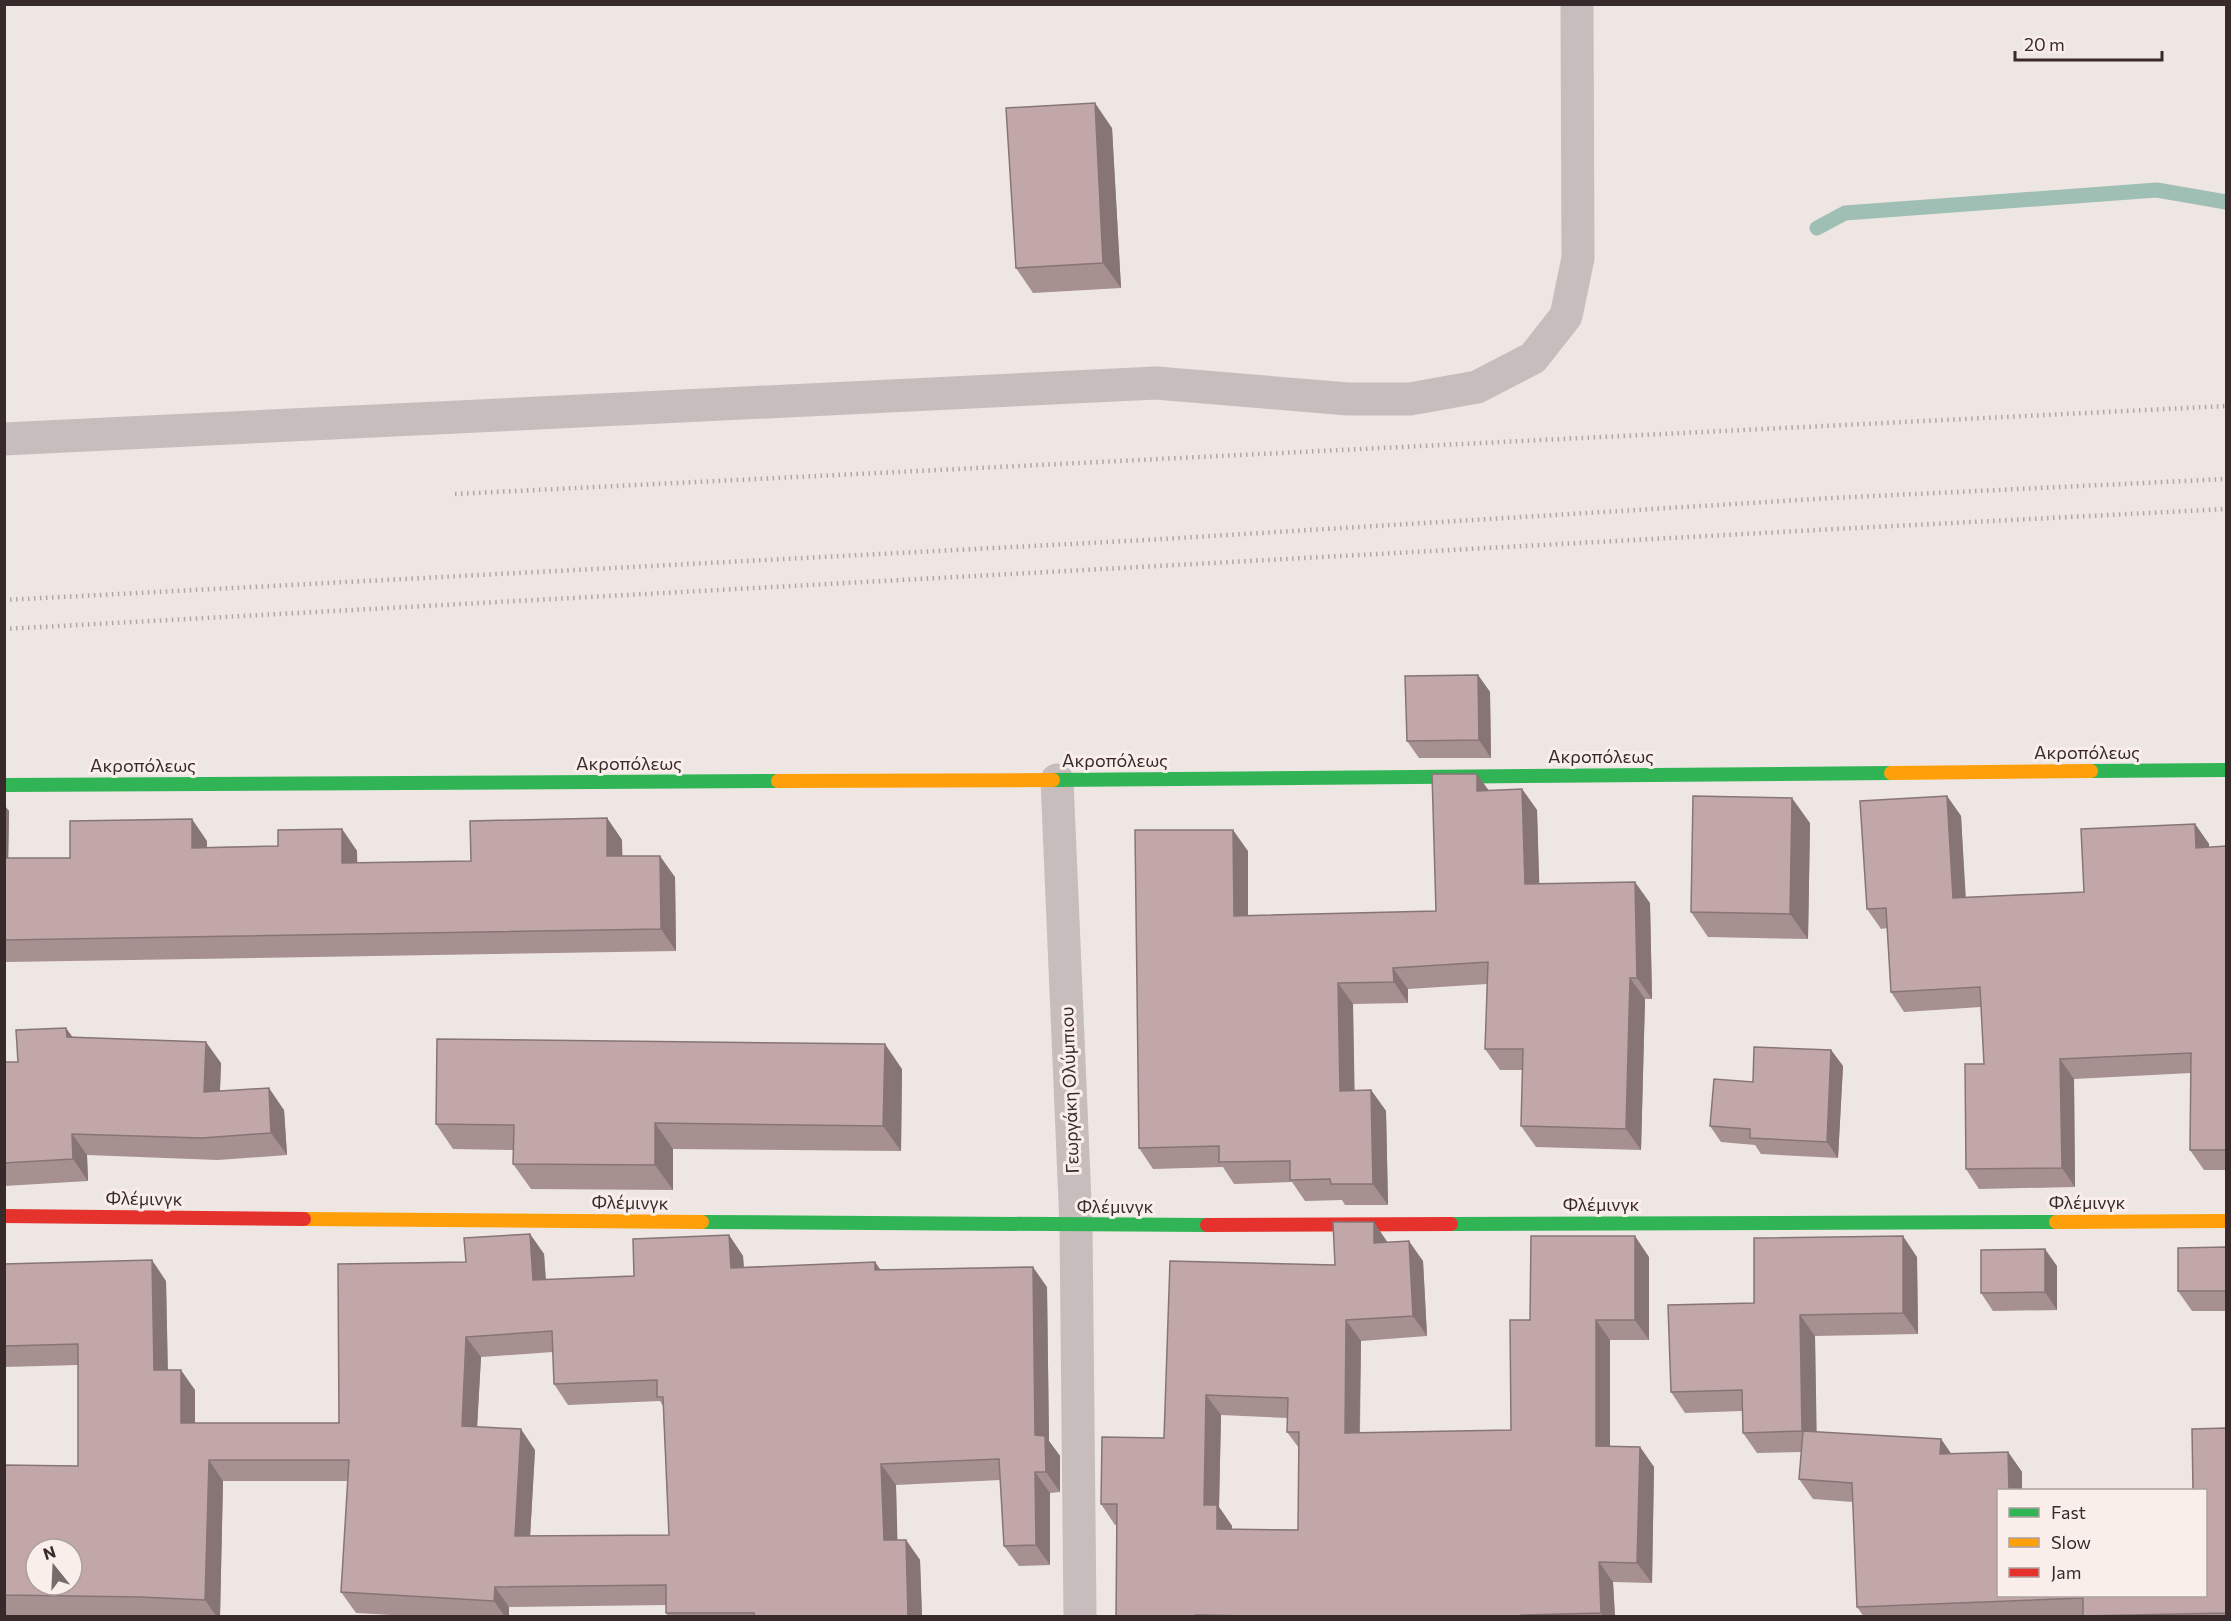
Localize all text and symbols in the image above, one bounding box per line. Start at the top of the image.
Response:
scale bar [2015,24,2162,62]
text: 20 m [2024,33,2065,55]
street label: Ακροπόλεως [2034,741,2140,763]
street label: Ακροπόλεως [1548,745,1654,767]
street label: Ακροπόλεως [1062,749,1168,771]
street label: Ακροπόλεως [576,752,682,774]
street label: Ακροπόλεως [90,754,196,776]
street label: Γεωργάκη Ολύμπιου [1055,1006,1083,1174]
street label: Φλέμινγκ [105,1186,183,1210]
street label: Φλέμινγκ [591,1190,669,1214]
street label: Φλέμινγκ [2049,1191,2125,1213]
street label: Φλέμινγκ [1563,1193,1639,1215]
street label: Φλέμινγκ [1077,1195,1153,1217]
legend [1997,1489,2207,1597]
text: Fast [2051,1501,2086,1523]
text: Slow [2051,1531,2091,1553]
north arrow [24,1537,84,1597]
text: N [41,1541,58,1563]
text: Jam [2051,1561,2081,1583]

